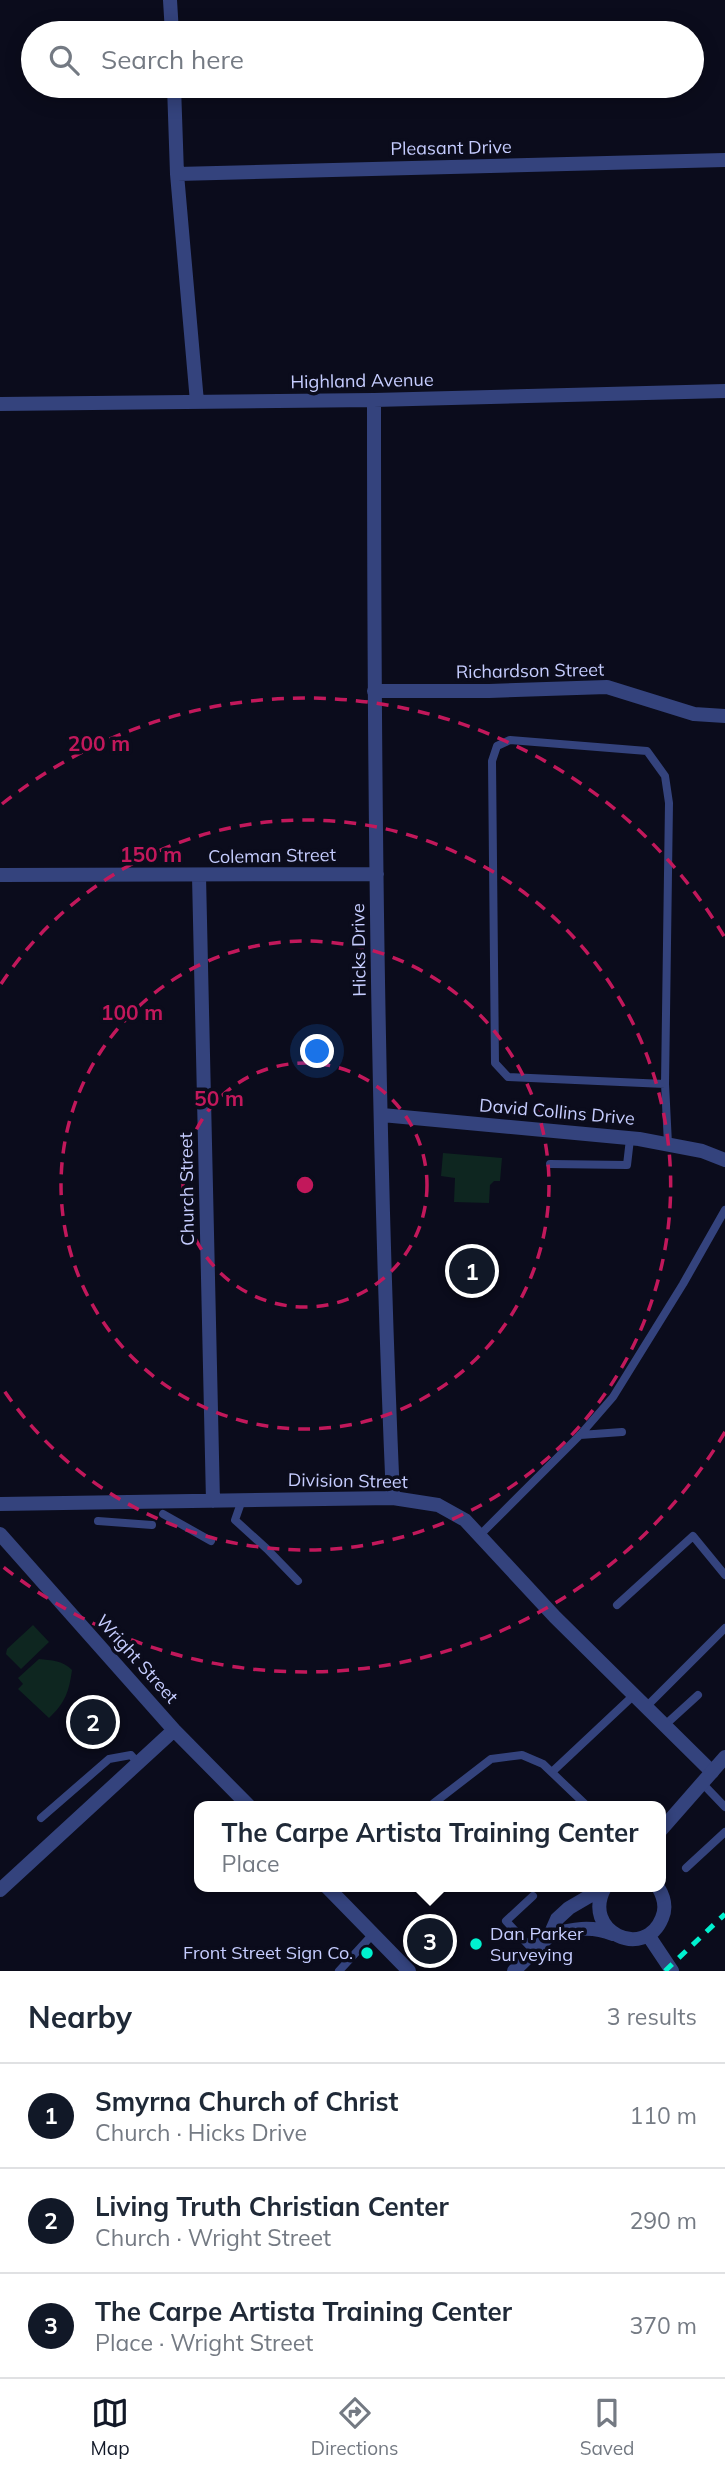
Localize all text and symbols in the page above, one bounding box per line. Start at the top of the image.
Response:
search box [21,21,704,98]
icon: search [45,41,83,79]
text: Search here [101,43,244,76]
street label: Pleasant Drive [390,135,512,160]
street label: Highland Avenue [290,368,434,393]
street label: Richardson Street [456,658,604,683]
text: 200 m [68,730,130,756]
text: 150 m [120,841,182,867]
street label: Coleman Street [208,843,336,868]
street label: Hicks Drive [346,903,371,997]
text: 100 m [101,999,163,1025]
your location [300,1034,334,1068]
text: 50 m [194,1085,244,1111]
street label: David Collins Drive [478,1093,636,1130]
street label: Church Street [174,1132,199,1246]
centre of rings [293,1173,317,1197]
pin: 1 [449,1245,495,1297]
street label: Division Street [288,1468,408,1493]
street label: Wright Street [91,1609,183,1708]
pin: 2 [70,1696,116,1748]
popup [194,1801,666,1892]
text: The Carpe Artista Training Center [222,1816,638,1849]
text: Place [222,1849,279,1878]
pin: 3 [407,1915,453,1967]
place label: Dan Parker Surveying [490,1922,584,1966]
marker: Dan Parker Surveying [468,1936,484,1952]
place label: Front Street Sign Co. [183,1941,353,1964]
marker: Front Street Sign Co. [359,1945,375,1961]
text: Nearby [28,1998,132,2036]
text: 3 results [607,2002,697,2031]
text: Smyrna Church of Christ [95,2085,398,2118]
text: 1 [44,2101,58,2130]
text: 110 m [629,2101,697,2130]
text: Church · Hicks Drive [95,2118,307,2147]
text: Living Truth Christian Center [95,2190,449,2223]
text: 2 [44,2206,58,2235]
text: 290 m [629,2206,697,2235]
text: Church · Wright Street [95,2223,331,2252]
text: The Carpe Artista Training Center [95,2295,512,2328]
text: 3 [44,2311,58,2340]
text: 370 m [629,2311,697,2340]
text: Place · Wright Street [95,2328,313,2357]
tab: Map [91,2394,130,2460]
tab: Directions [311,2394,399,2460]
tab: Saved [580,2394,634,2460]

